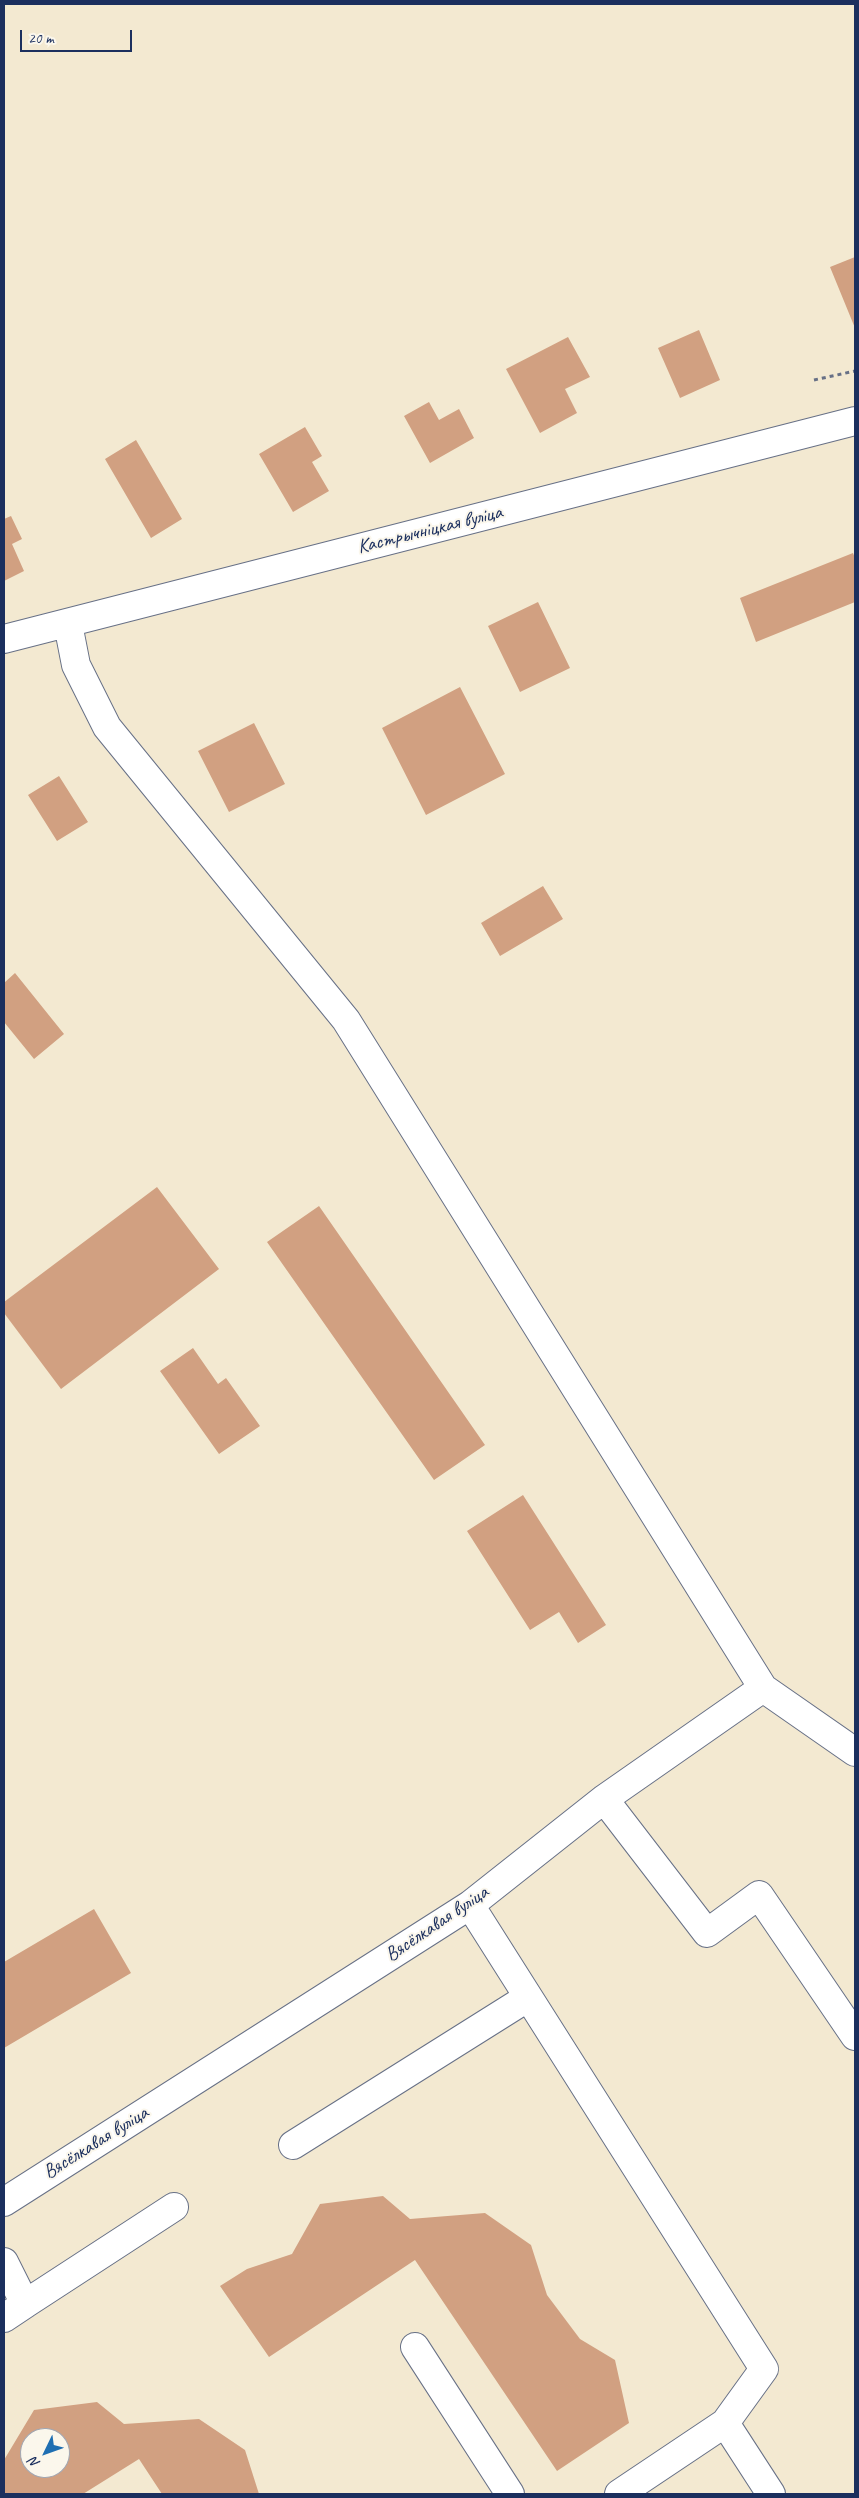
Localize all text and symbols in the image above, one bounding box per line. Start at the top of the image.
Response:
scale bar [22,20,135,52]
text: 20 m [28,29,54,48]
street label: Кастрычніцкая вуліца [355,500,505,560]
street label: Вясёлкавая вуліца [381,1881,493,1967]
street label: Вясёлкавая вуліца [39,2101,153,2185]
north arrow [20,2428,70,2478]
text: N [25,2454,43,2472]

